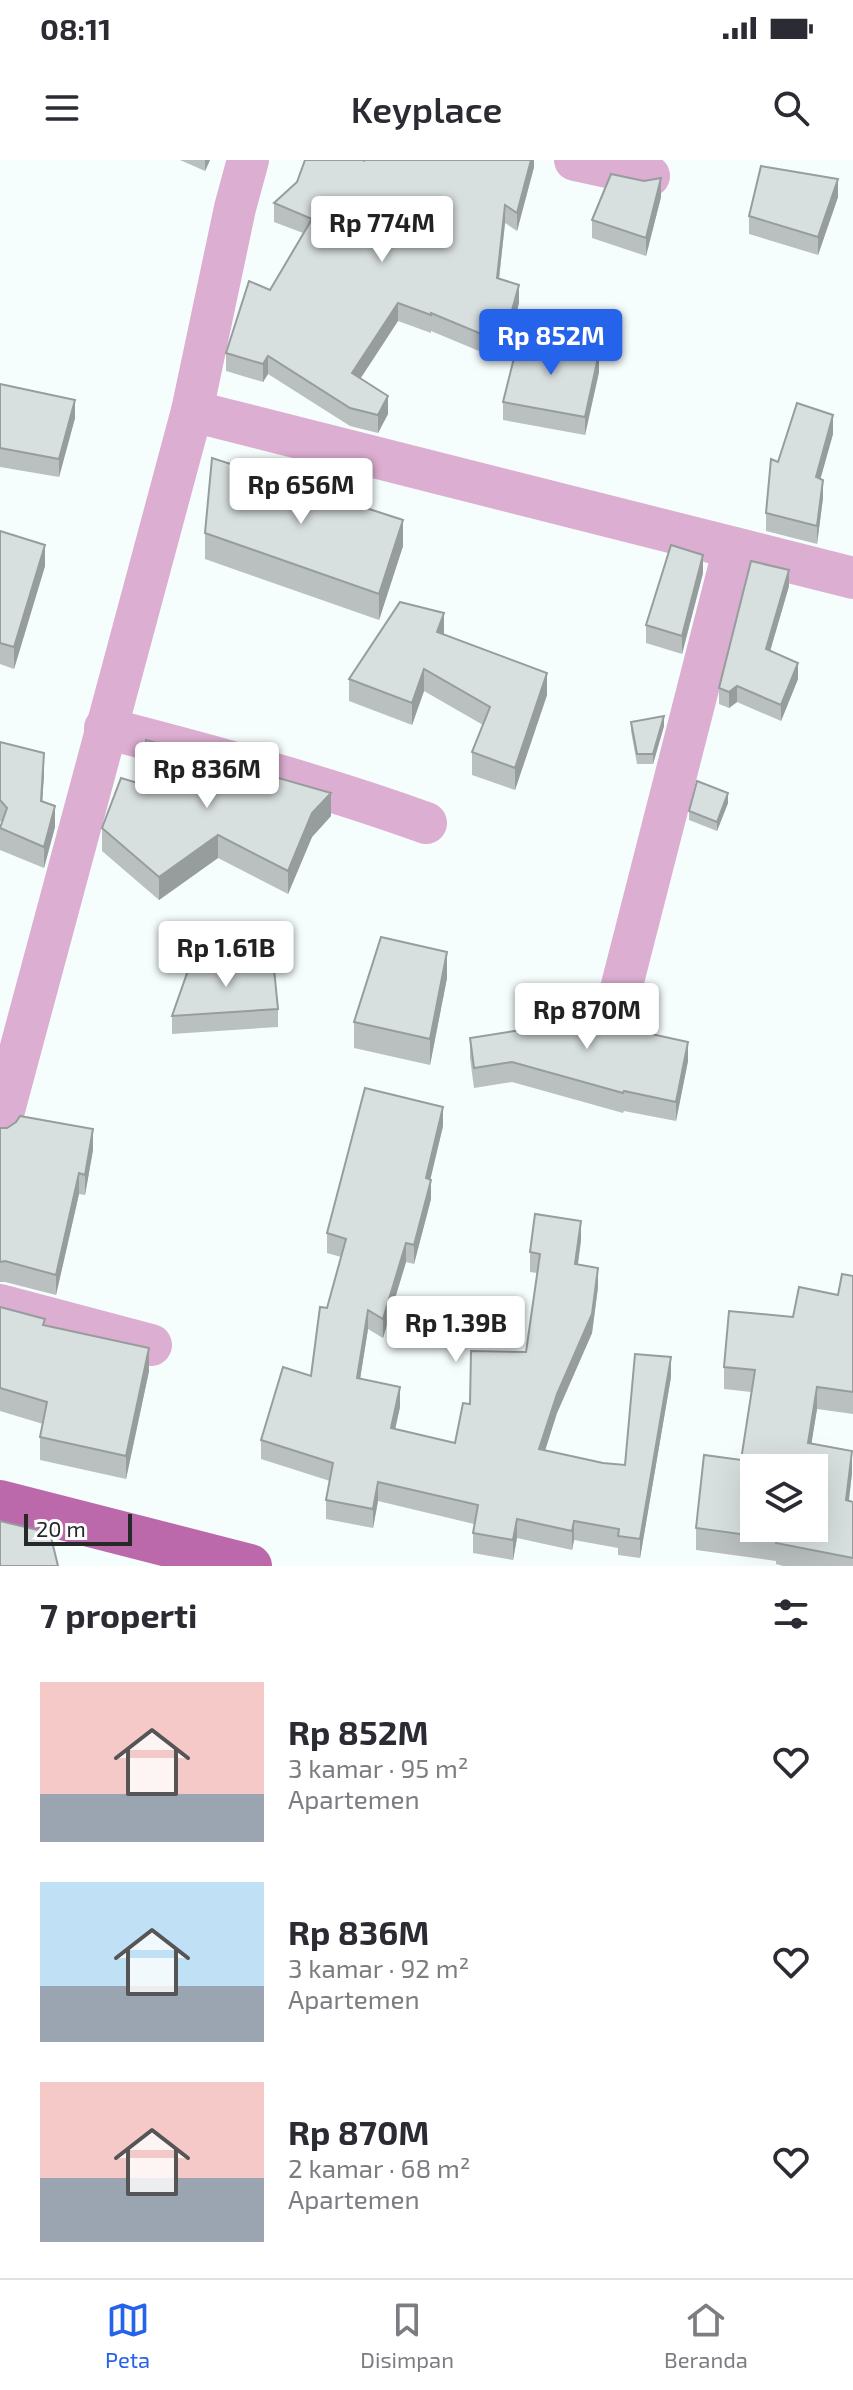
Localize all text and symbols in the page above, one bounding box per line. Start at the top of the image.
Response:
text: 08:11 [40,10,111,46]
icon: menu [40,86,84,130]
icon: search [769,86,813,130]
text: Keyplace [351,87,502,130]
pin: Rp 774M [308,196,456,264]
text: Rp 774M [329,206,435,237]
pin: Rp 852M [477,309,625,377]
text: Rp 852M [497,319,605,350]
pin: Rp 656M [227,458,375,526]
text: Rp 656M [248,468,354,499]
pin: Rp 836M [133,742,281,810]
text: Rp 836M [153,752,261,783]
pin: Rp 1.61B [143,921,309,989]
text: Rp 1.61B [177,931,275,962]
pin: Rp 870M [513,983,661,1051]
text: Rp 870M [533,993,641,1024]
pin: Rp 1.39B [373,1296,539,1364]
text: Rp 1.39B [405,1306,507,1337]
map controls [740,1454,828,1542]
button: layers [740,1454,828,1542]
scale bar [24,1510,132,1546]
text: 20 m [36,1515,86,1541]
icon: filters [769,1592,813,1636]
text: 7 properti [40,1594,197,1635]
text: Rp 852M [288,1711,429,1752]
icon: home [104,1714,200,1810]
icon: heart [769,1740,813,1784]
text: 3 kamar · 95 m² [288,1752,469,1783]
text: Apartemen [288,1783,420,1814]
text: Rp 836M [288,1911,429,1952]
icon: home [104,1914,200,2010]
icon: heart [769,1940,813,1984]
text: 3 kamar · 92 m² [288,1952,469,1983]
text: Apartemen [288,1983,420,2014]
text: Rp 870M [288,2111,429,2152]
icon: home [104,2114,200,2210]
icon: heart [769,2140,813,2184]
text: 2 kamar · 68 m² [288,2152,471,2183]
text: Apartemen [288,2183,420,2214]
tab: Peta [105,2298,150,2372]
tab: Disimpan [360,2298,454,2372]
tab: Beranda [664,2298,748,2372]

